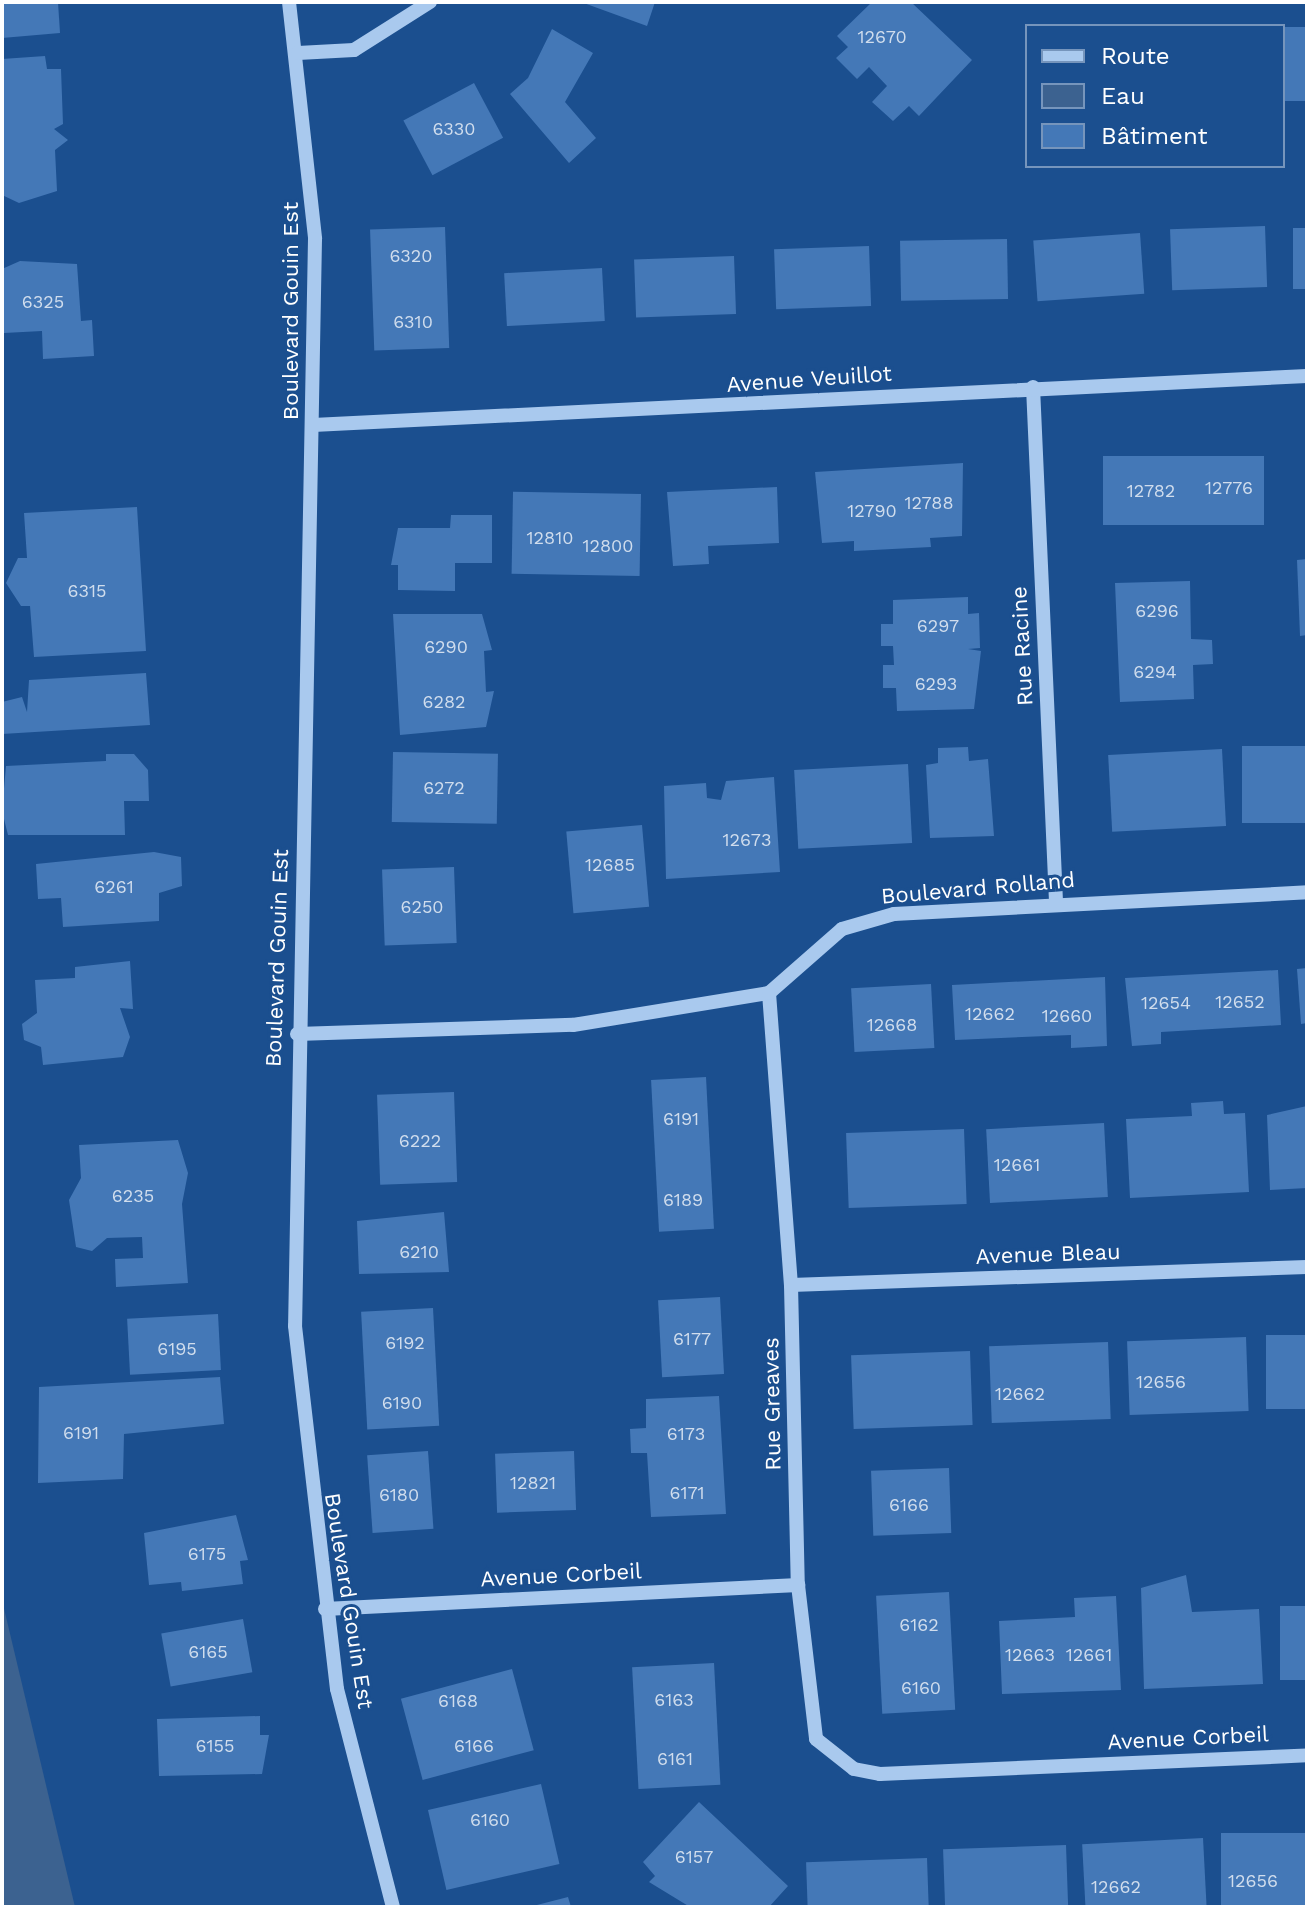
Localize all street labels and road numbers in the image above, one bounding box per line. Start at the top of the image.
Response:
street label: Boulevard Gouin Est [278,202,304,420]
street label: Avenue Veuillot [725,360,893,398]
street label: Rue Racine [1006,586,1038,706]
street label: Boulevard Gouin Est [260,848,294,1068]
street label: Boulevard Rolland [880,866,1076,910]
street label: Avenue Bleau [975,1238,1121,1270]
street label: Rue Greaves [758,1337,786,1471]
street label: Boulevard Gouin Est [319,1491,379,1711]
street label: Avenue Corbeil [480,1558,642,1592]
street label: Avenue Corbeil [1107,1721,1269,1755]

